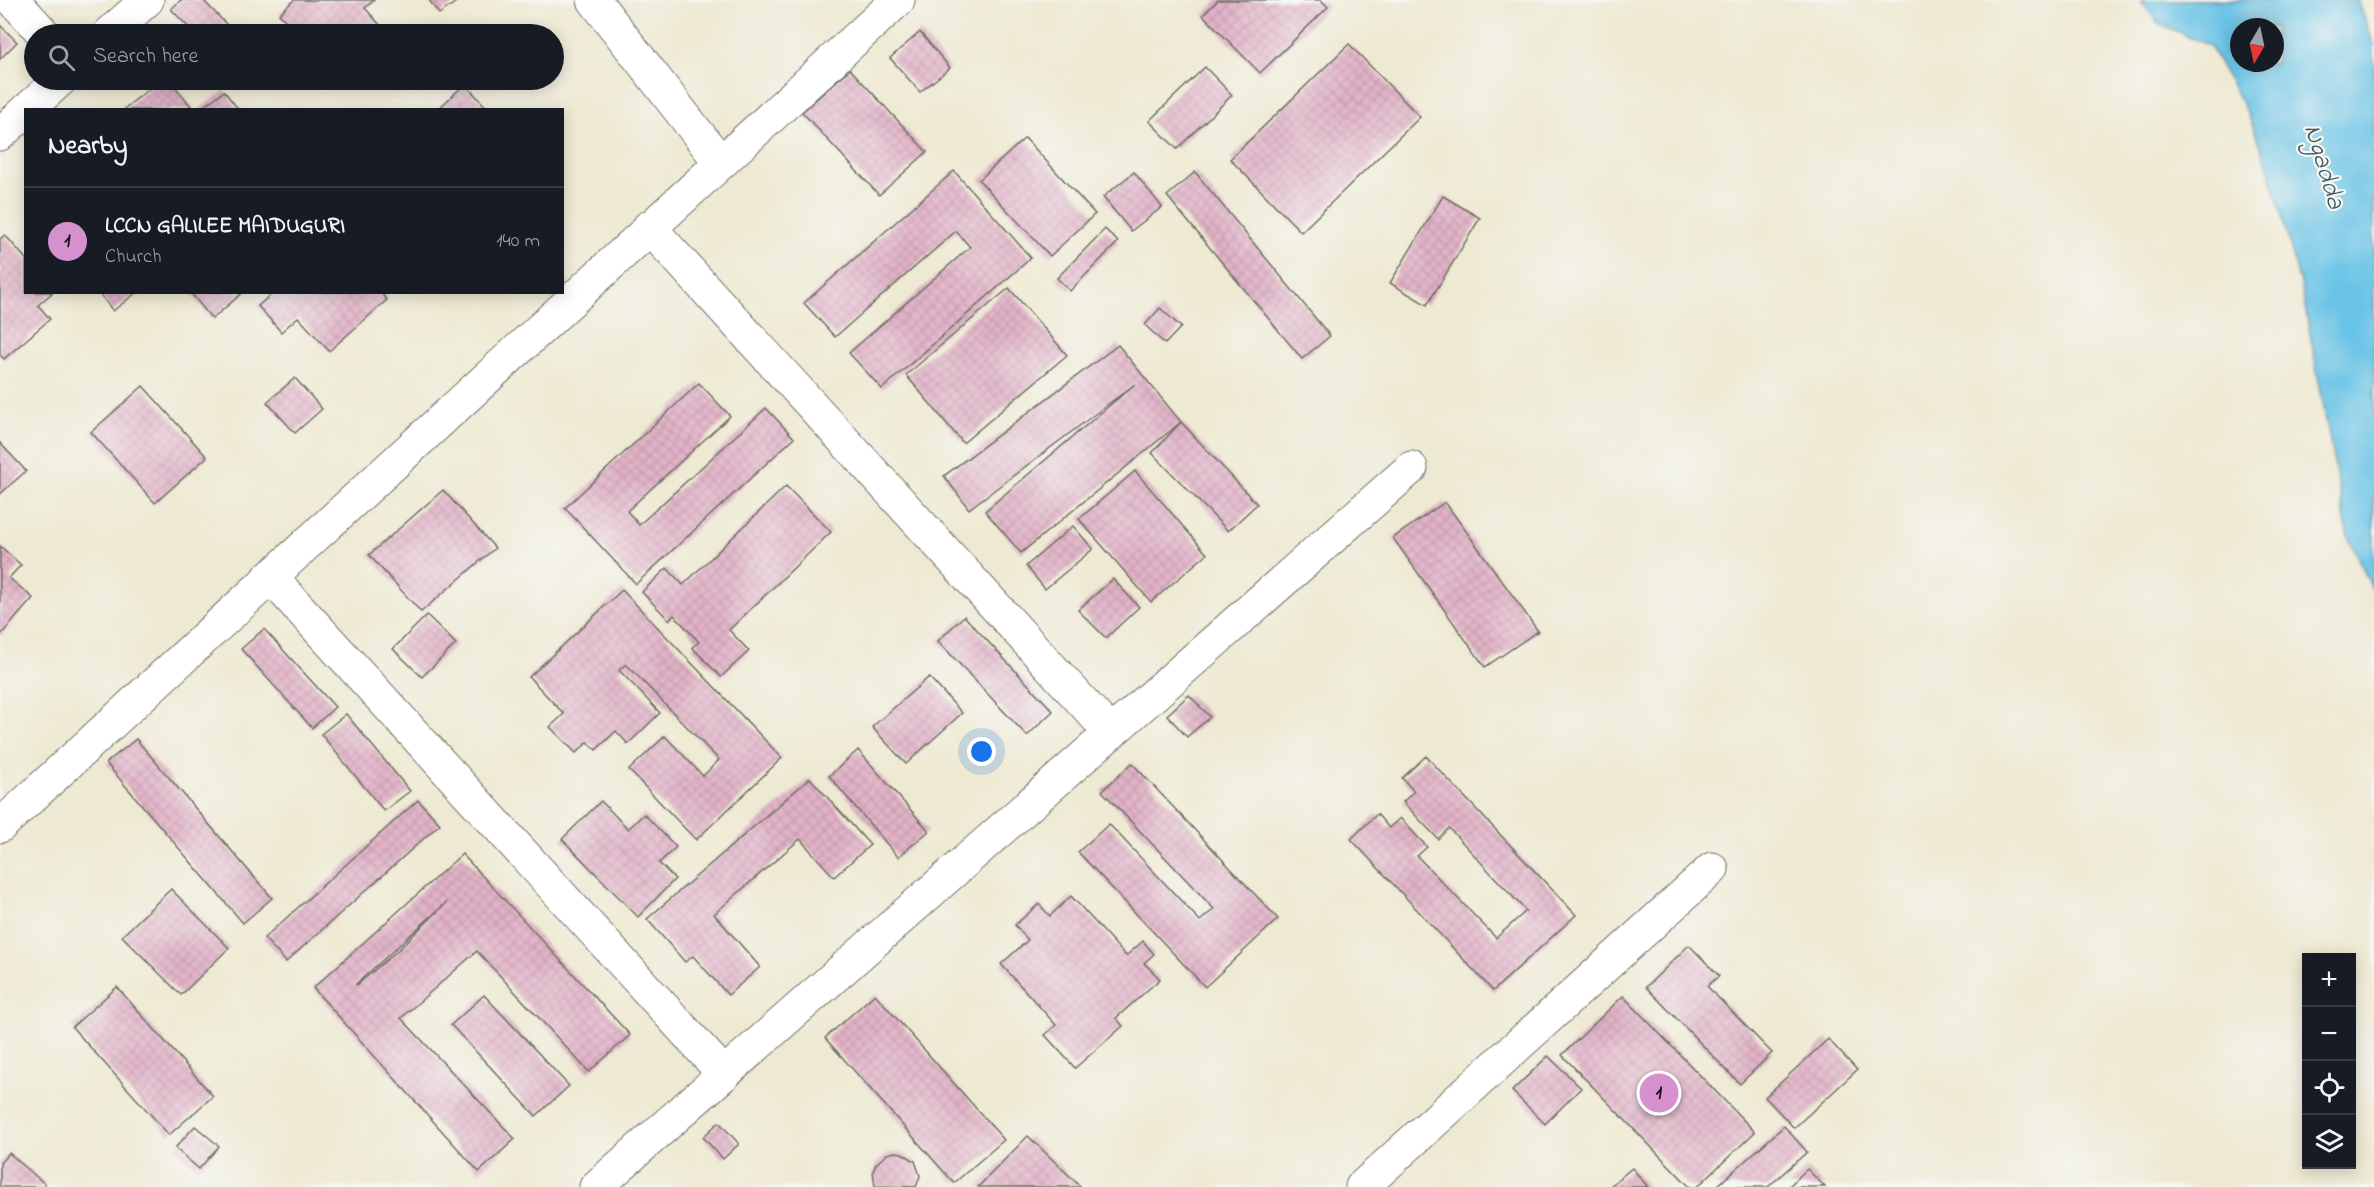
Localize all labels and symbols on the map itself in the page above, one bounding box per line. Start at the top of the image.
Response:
north arrow [2230,18,2284,72]
water label: Ngadda [2292,120,2354,215]
your location [967,737,996,766]
pin: 1 [1640,1070,1678,1116]

